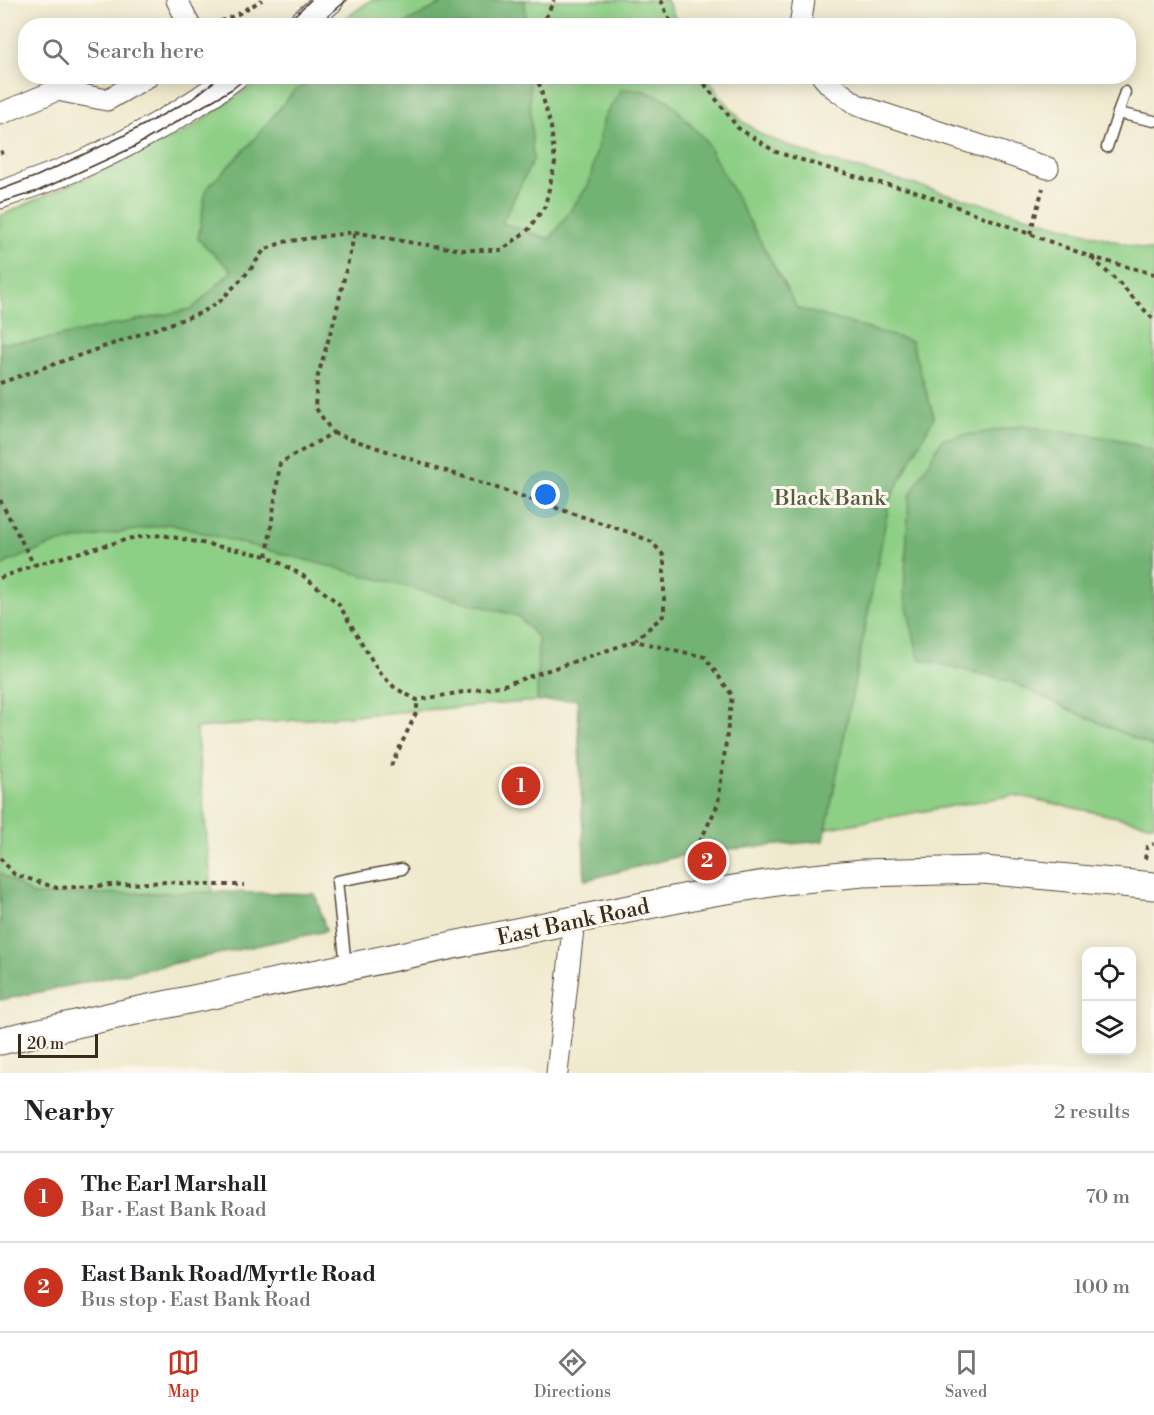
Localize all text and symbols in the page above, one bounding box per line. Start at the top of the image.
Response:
search box [18,18,1136,84]
icon: search [39,35,72,68]
text: Search here [87,38,204,65]
your location [531,480,560,509]
park label: Black Bank [773,485,887,512]
pin: 1 [502,764,540,808]
pin: 2 [688,838,726,884]
street label: East Bank Road [495,893,653,952]
map controls [1082,947,1136,1055]
button: locate [1082,947,1136,1001]
button: layers [1082,1001,1136,1055]
scale bar [18,1031,98,1058]
text: 20 m [27,1034,64,1054]
text: Nearby [24,1096,114,1128]
text: 2 results [1054,1100,1130,1125]
text: The Earl Marshall [81,1171,267,1198]
text: 1 [39,1185,48,1210]
text: 70 m [1086,1185,1130,1210]
text: Bar · East Bank Road [81,1198,266,1223]
text: East Bank Road/Myrtle Road [81,1261,376,1288]
text: 2 [37,1275,50,1300]
text: 100 m [1074,1275,1130,1300]
text: Bus stop · East Bank Road [81,1288,311,1313]
tab: Map [167,1346,200,1402]
tab: Directions [534,1346,611,1402]
tab: Saved [945,1346,987,1402]

